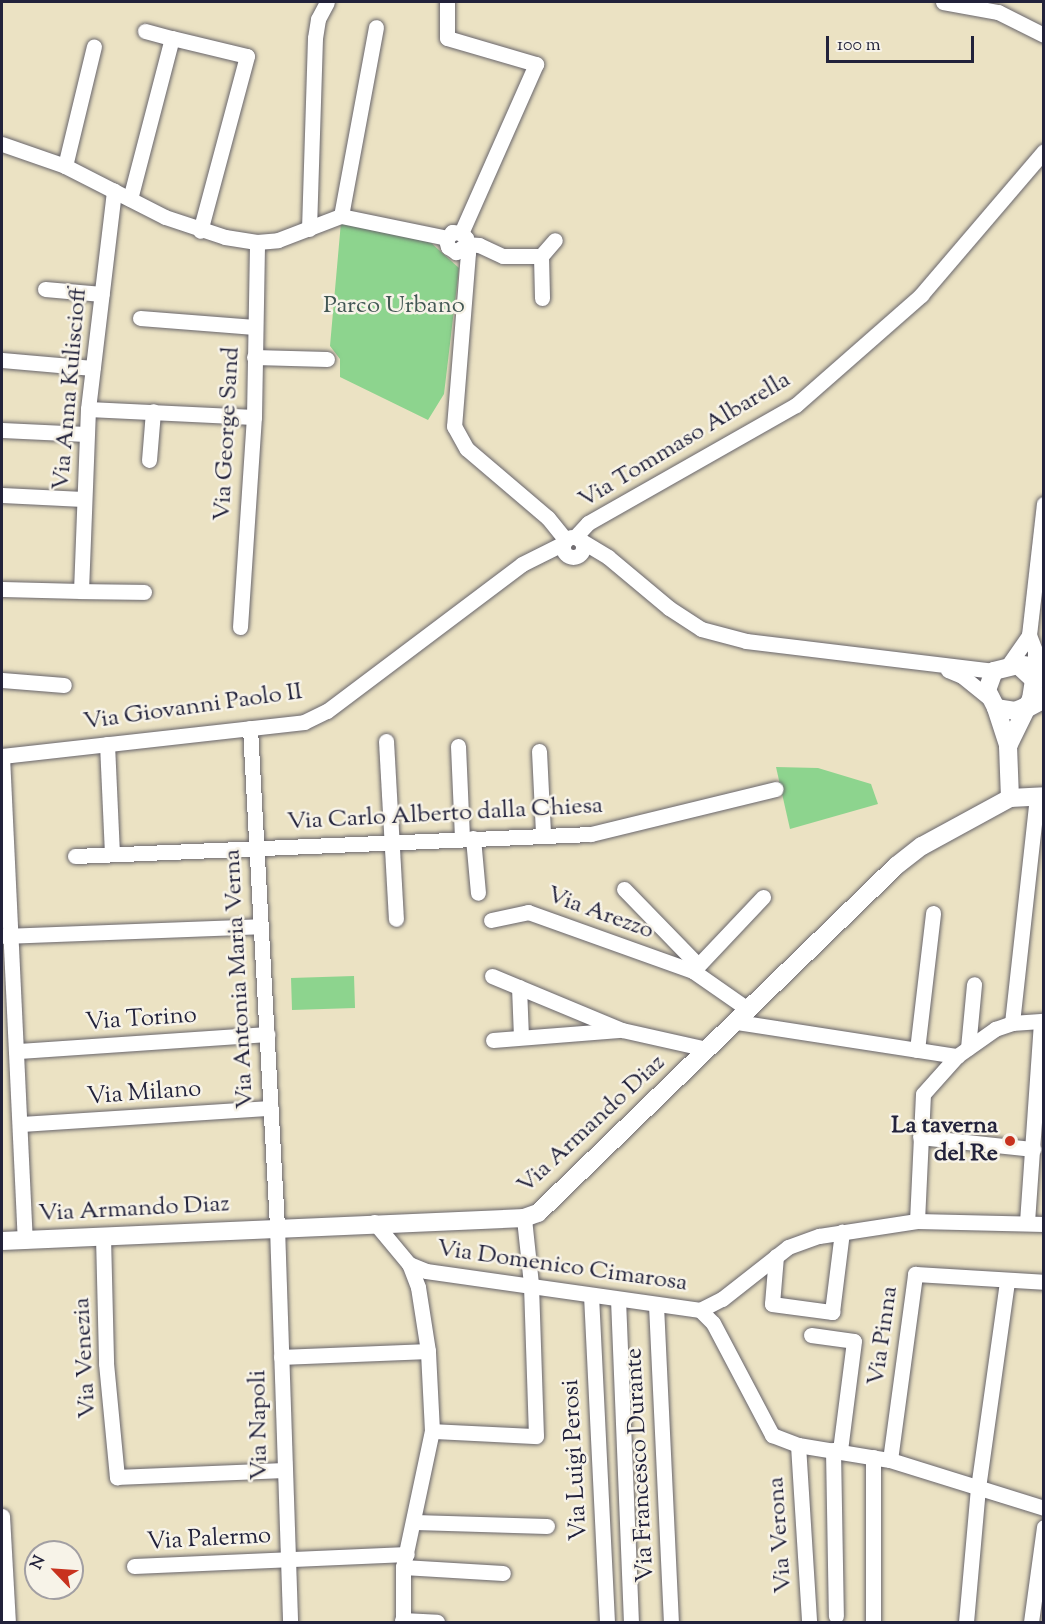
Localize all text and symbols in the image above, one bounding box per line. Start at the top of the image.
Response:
scale bar [829,24,978,62]
text: 100 m [837,33,881,59]
street label: Via Anna Kuliscioff [48,286,94,492]
park label: Parco Urbano [323,293,465,321]
street label: Via George Sand [209,346,247,522]
street label: Via Tommaso Albarella [574,366,796,516]
street label: Via Giovanni Paolo II [82,678,304,738]
street label: Via Carlo Alberto dalla Chiesa [286,792,604,838]
street label: Via Antonia Maria Verna [219,848,261,1110]
street label: Via Arezzo [543,881,657,947]
street label: Via Torino [84,1002,198,1038]
street label: Via Armando Diaz [512,1049,672,1201]
street label: Via Milano [86,1076,202,1112]
place label: La taverna del Re [891,1113,998,1169]
marker: La taverna del Re [1003,1134,1017,1148]
street label: Via Armando Diaz [38,1191,230,1229]
street label: Via Domenico Cimarosa [435,1235,689,1299]
street label: Via Pinna [863,1284,905,1388]
street label: Via Venezia [68,1297,104,1419]
street label: Via Francesco Durante [620,1347,662,1583]
street label: Via Napoli [245,1369,275,1481]
street label: Via Luigi Perosi [557,1379,595,1541]
street label: Via Verona [763,1476,799,1594]
street label: Via Palermo [146,1522,272,1558]
north arrow [24,1540,84,1600]
text: N [26,1552,52,1574]

